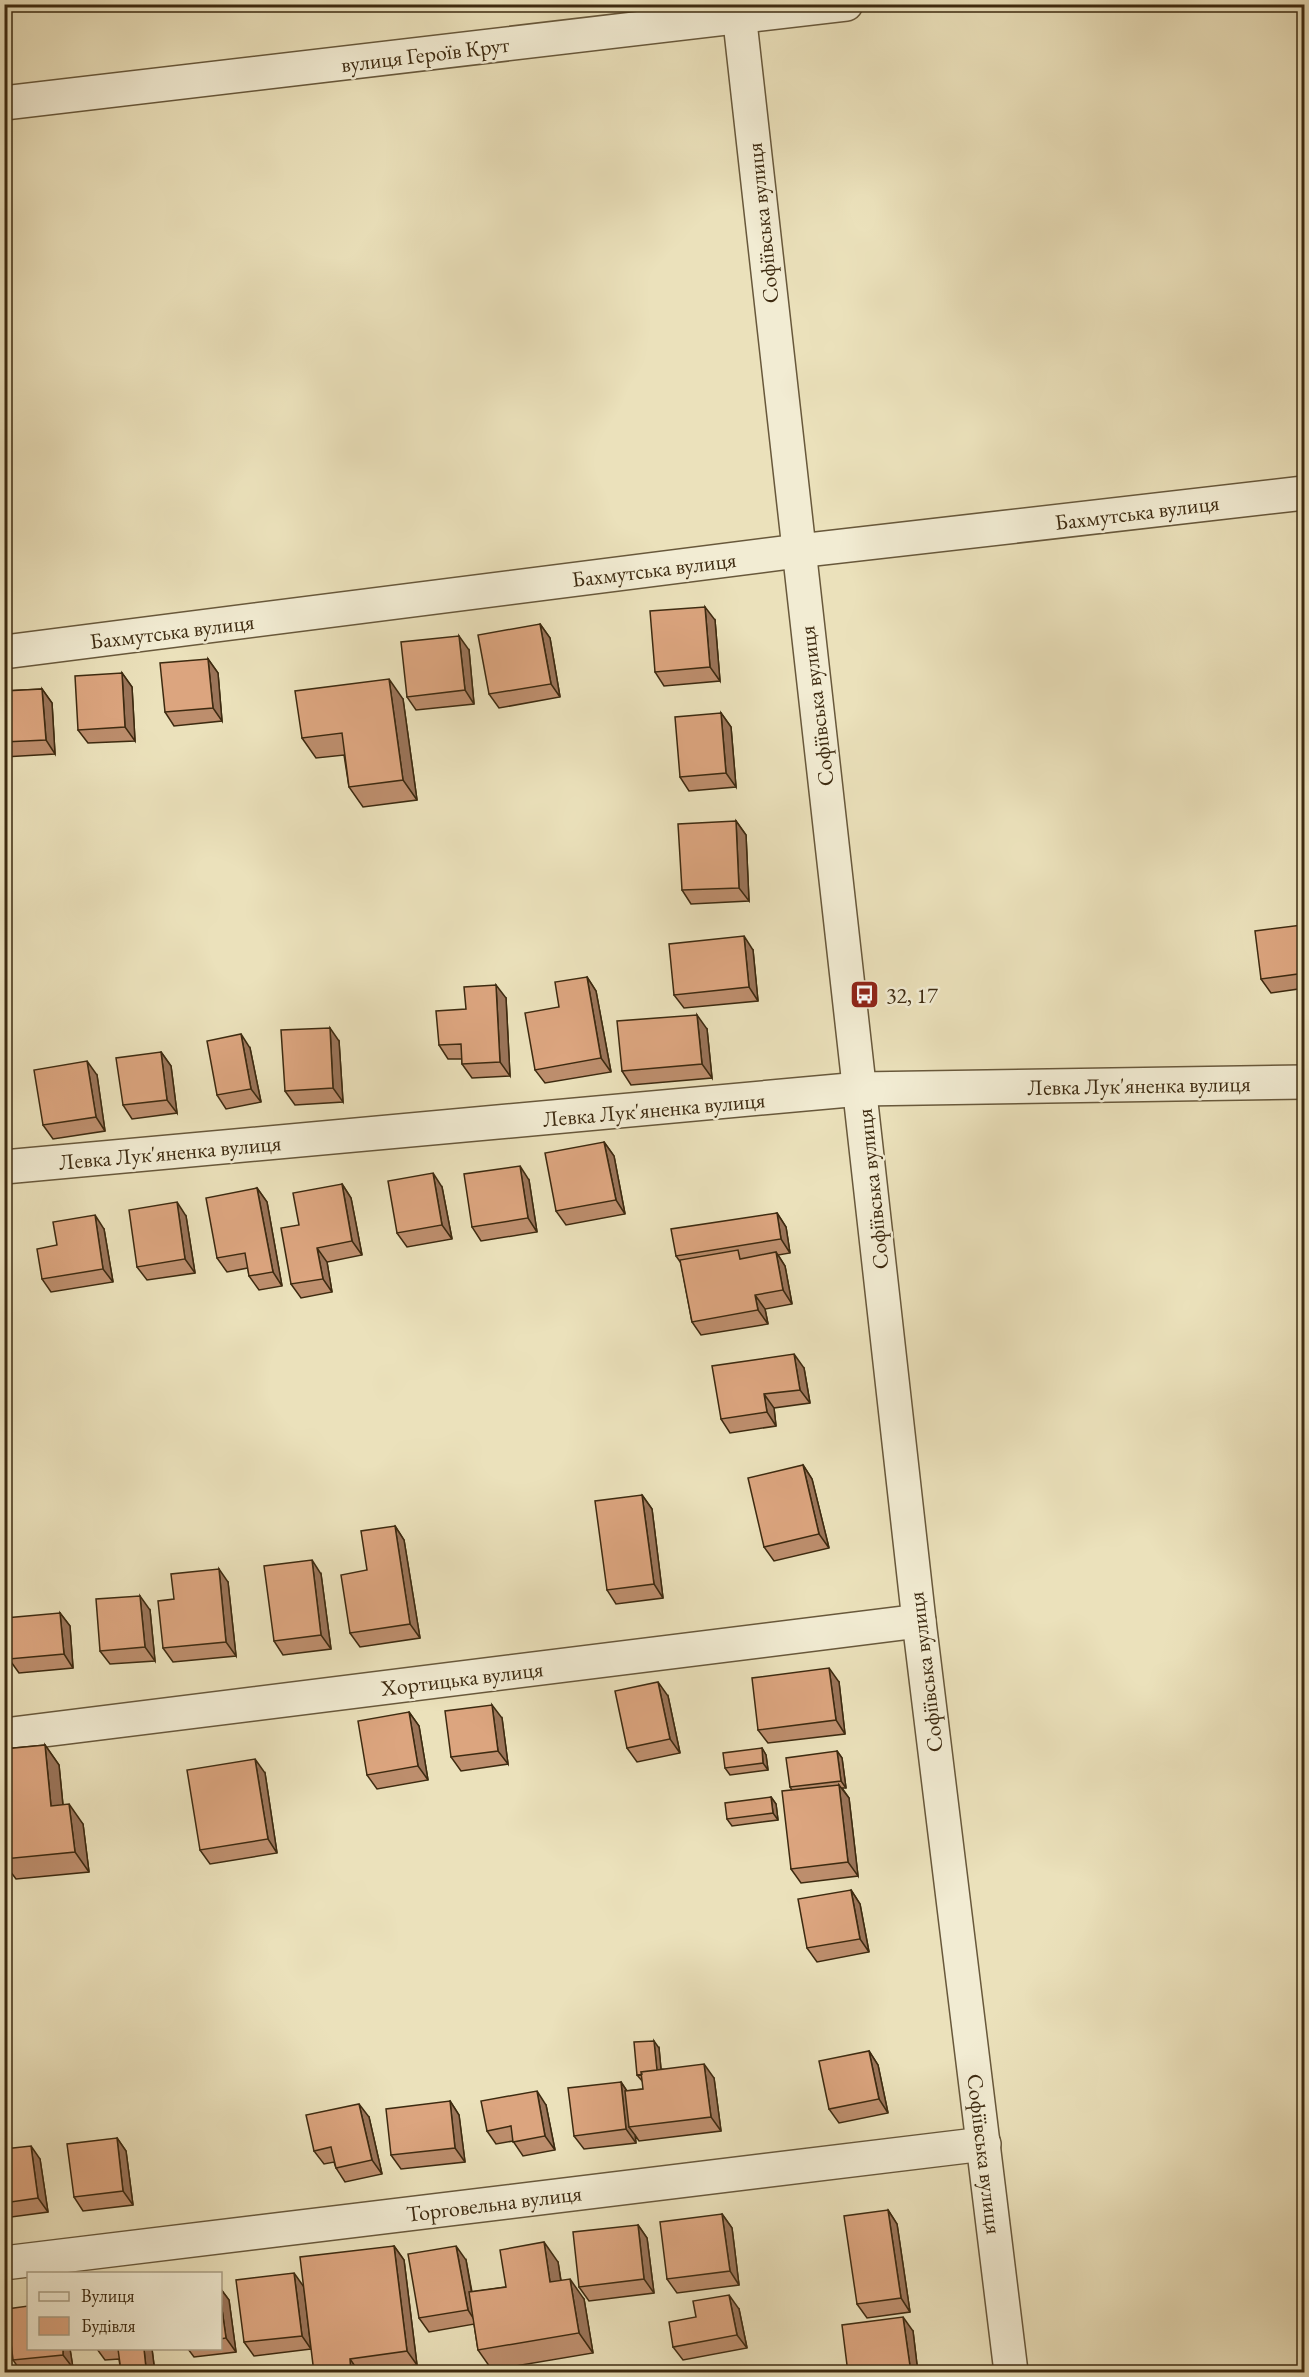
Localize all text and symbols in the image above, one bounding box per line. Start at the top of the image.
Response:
street label: вулиця Героїв Крут [339,30,511,79]
street label: Софіївська вулиця [740,141,785,305]
street label: Бахмутська вулиця [1053,488,1221,537]
street label: Бахмутська вулиця [570,545,738,594]
street label: Бахмутська вулиця [88,607,256,656]
street label: Софіївська вулиця [792,624,841,788]
bus stop icon: 32, 17 [849,979,881,1011]
place label: 32, 17 [886,981,938,1010]
street label: Левка Лук'яненка вулиця [1027,1069,1251,1102]
street label: Левка Лук'яненка вулиця [542,1085,767,1134]
street label: Софіївська вулиця [850,1107,895,1271]
street label: Левка Лук'яненка вулиця [58,1128,283,1177]
street label: Софіївська вулиця [901,1590,950,1754]
street label: Хортицька вулиця [378,1654,545,1703]
street label: Софіївська вулиця [960,2072,1009,2236]
street label: Торговельна вулиця [405,2178,584,2229]
legend [27,2272,222,2350]
text: Вулиця [81,2284,134,2307]
text: Будівля [81,2314,136,2337]

